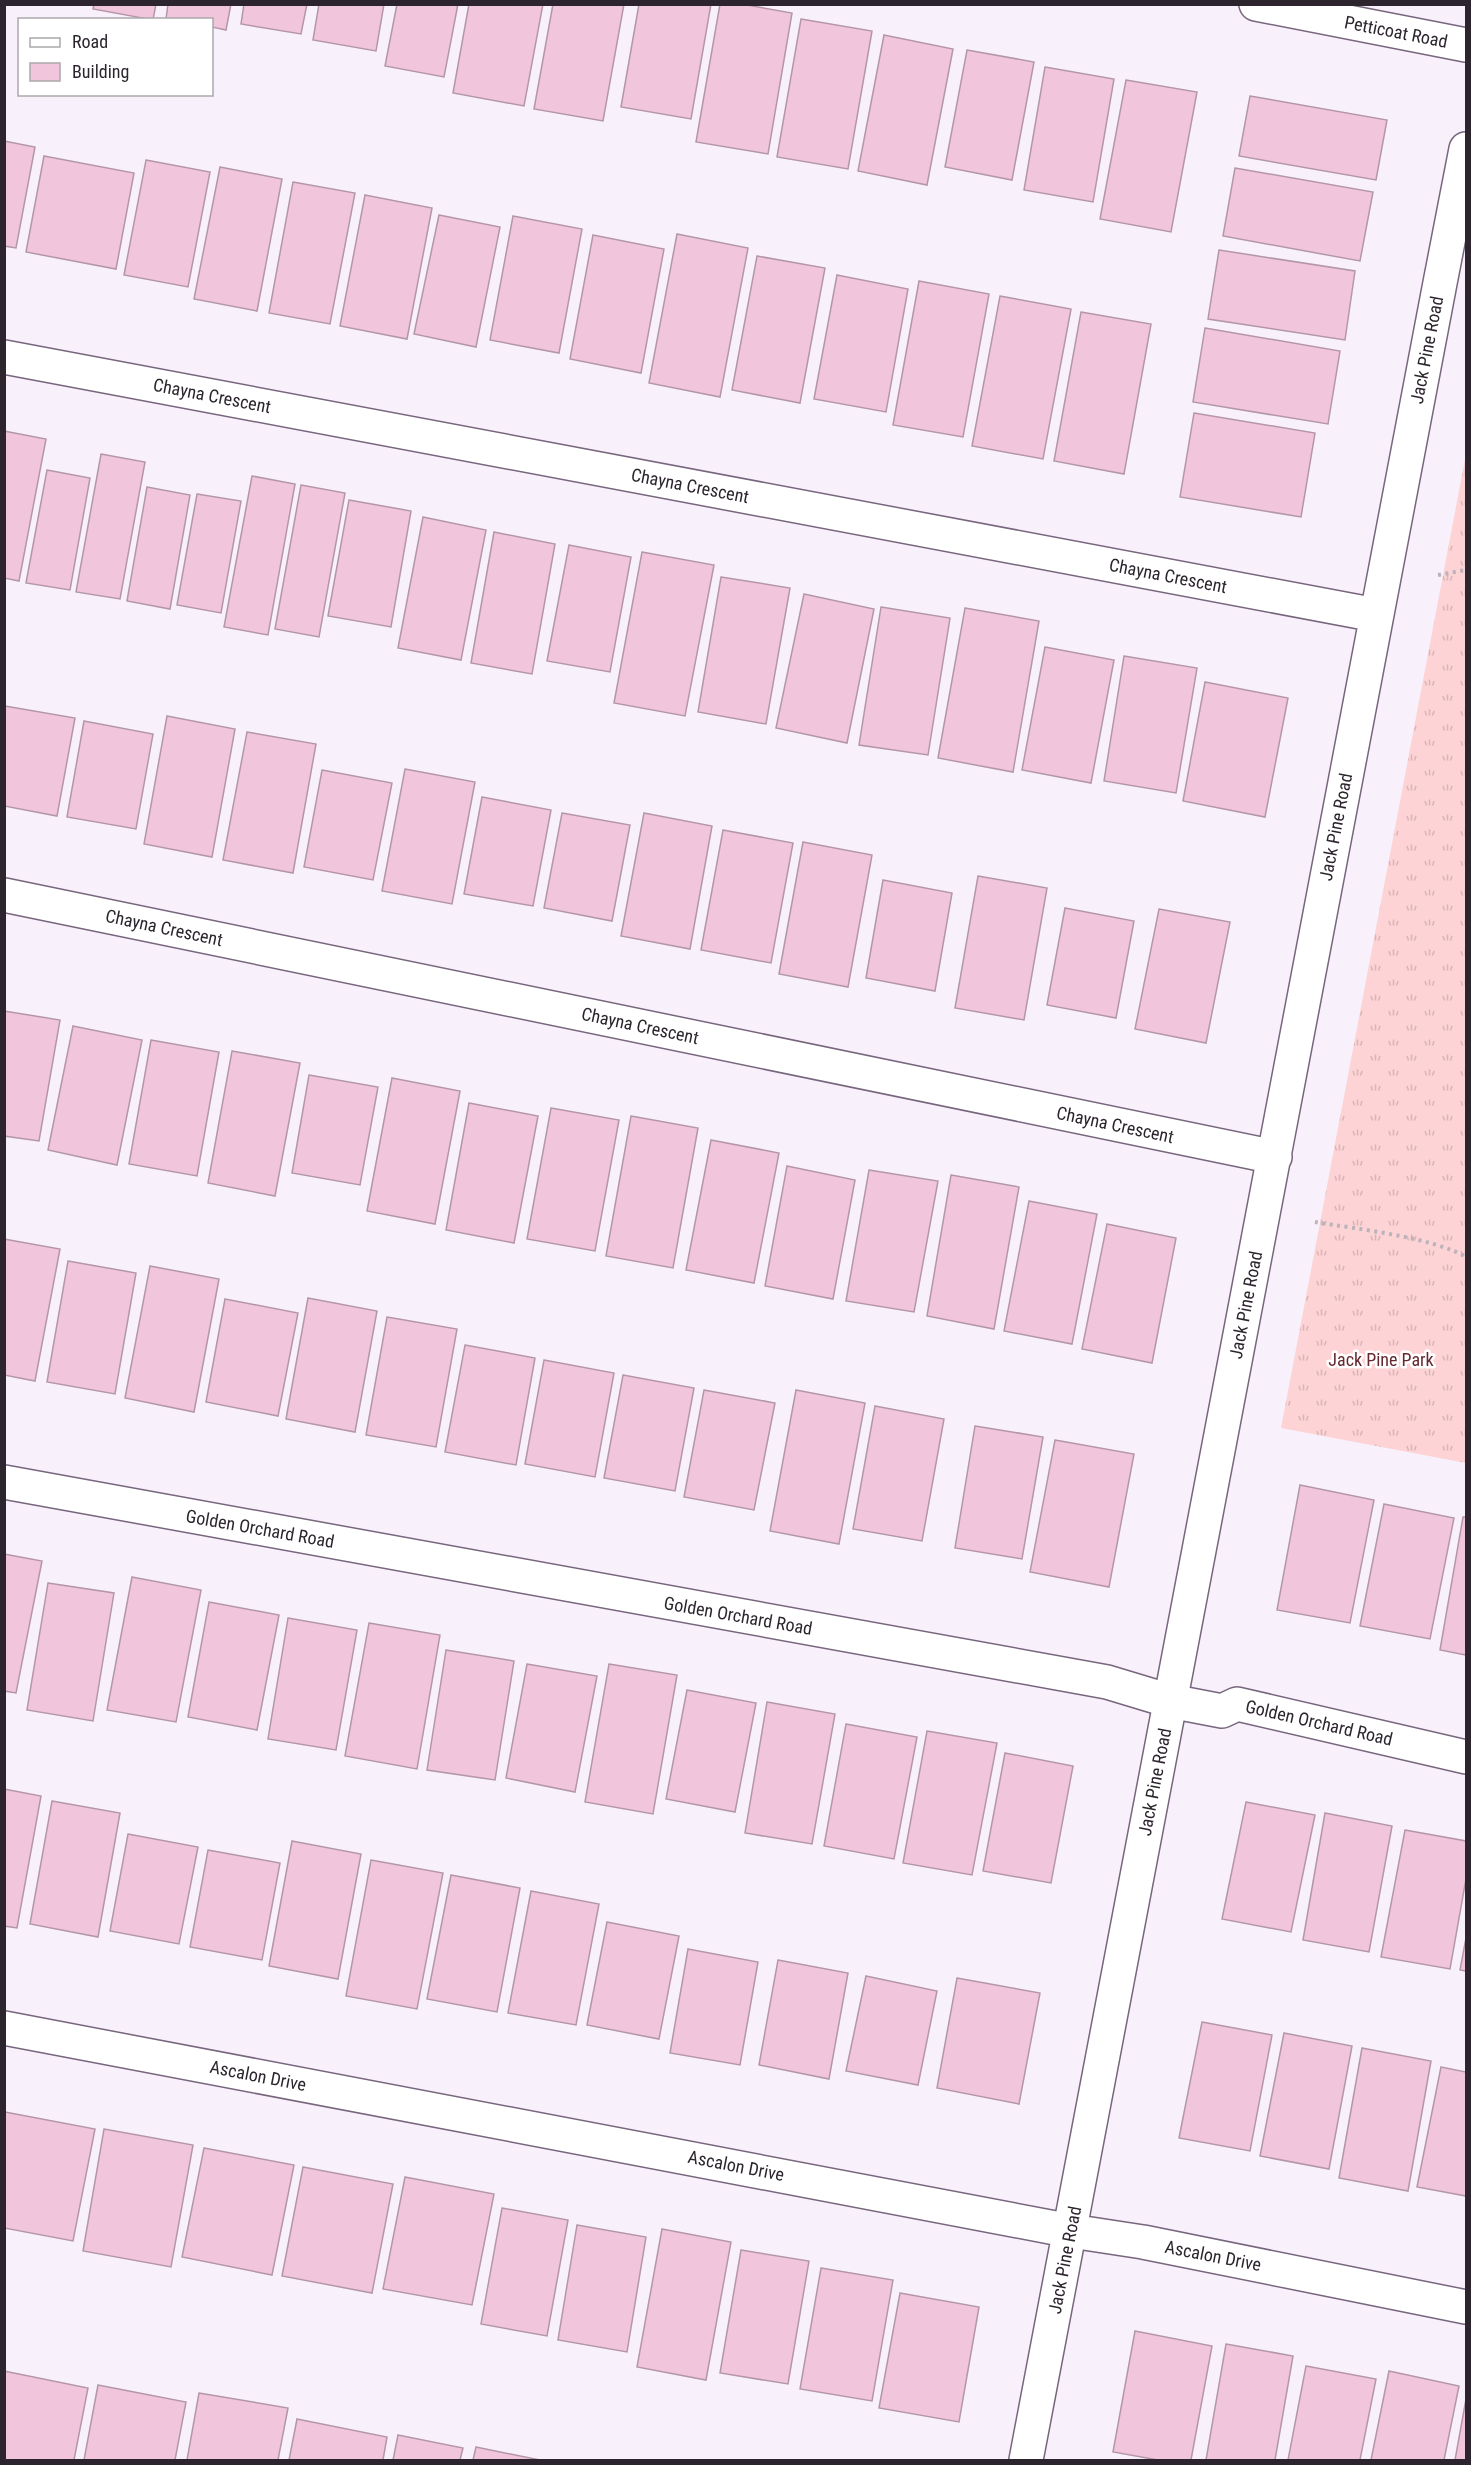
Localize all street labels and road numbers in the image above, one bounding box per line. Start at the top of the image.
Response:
street label: Petticoat Road [1343,11,1449,52]
street label: Jack Pine Road [1406,294,1447,406]
street label: Chayna Crescent [152,374,273,417]
street label: Chayna Crescent [630,464,751,507]
street label: Chayna Crescent [1108,554,1229,597]
street label: Jack Pine Road [1315,771,1356,883]
street label: Chayna Crescent [104,905,225,950]
street label: Chayna Crescent [580,1003,701,1048]
street label: Chayna Crescent [1055,1102,1176,1147]
street label: Jack Pine Road [1225,1249,1266,1361]
street label: Golden Orchard Road [184,1505,336,1552]
street label: Golden Orchard Road [662,1592,814,1639]
street label: Golden Orchard Road [1244,1695,1395,1750]
street label: Jack Pine Road [1134,1726,1175,1838]
street label: Ascalon Drive [208,2056,308,2095]
street label: Ascalon Drive [686,2146,786,2185]
street label: Jack Pine Road [1044,2204,1085,2316]
street label: Ascalon Drive [1163,2236,1263,2275]

